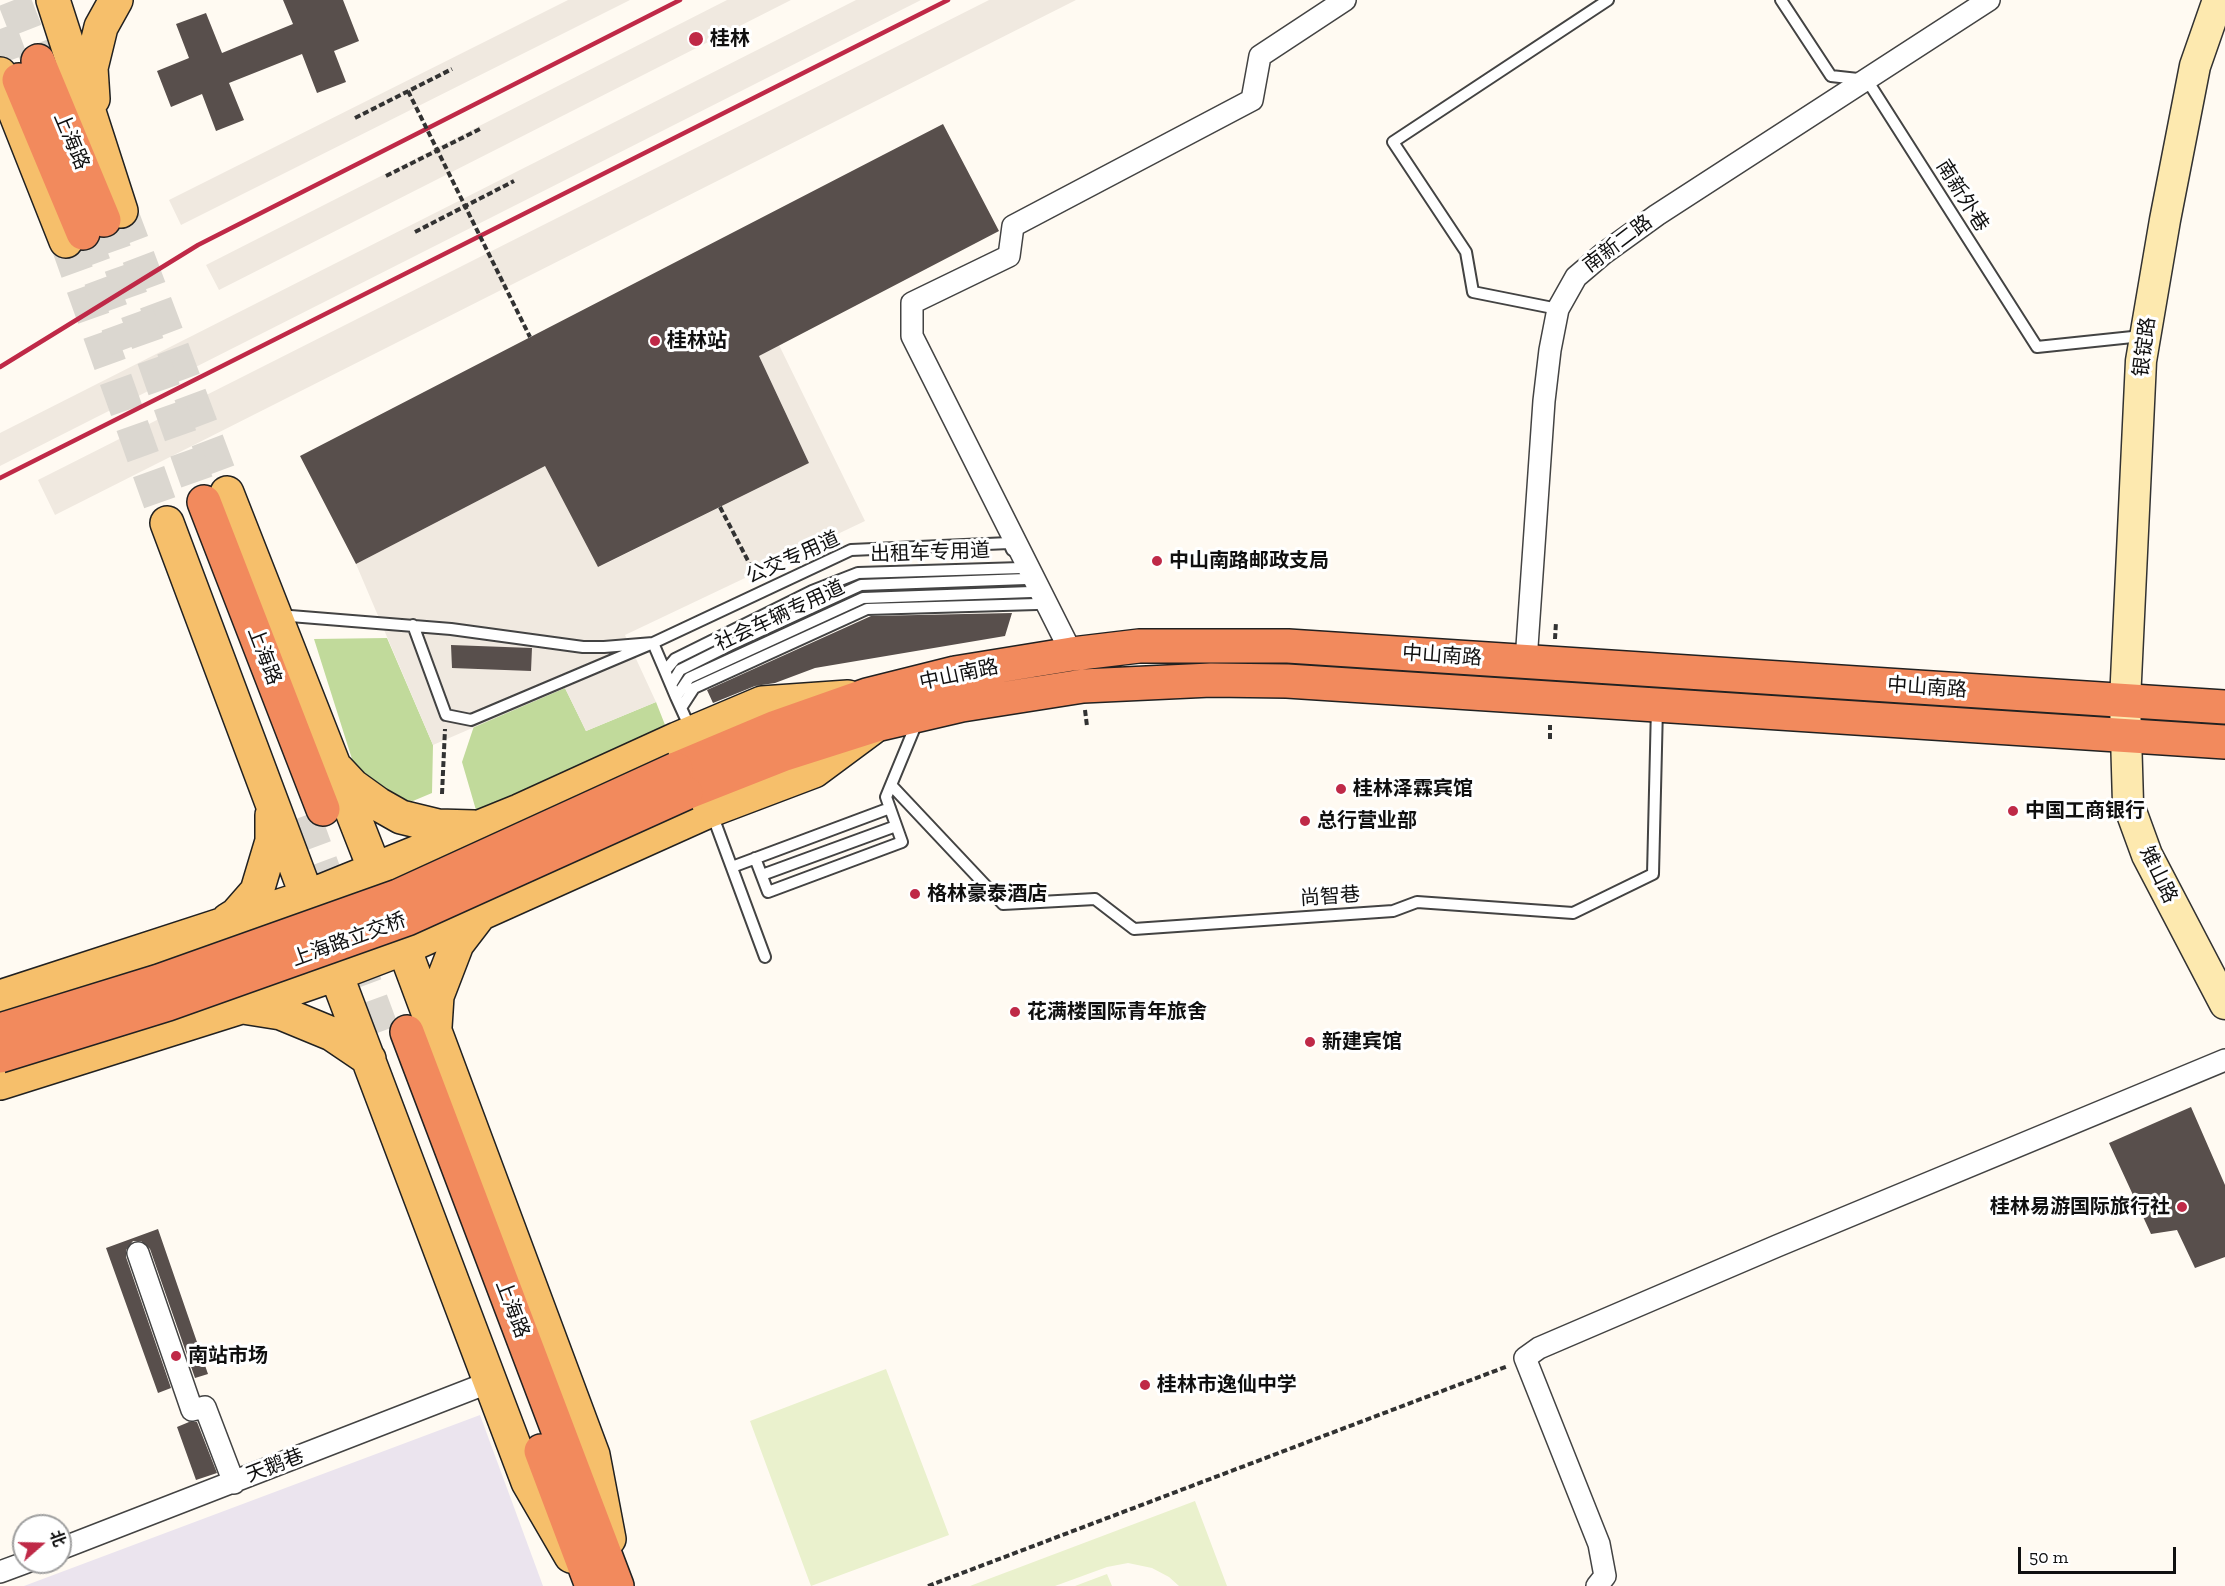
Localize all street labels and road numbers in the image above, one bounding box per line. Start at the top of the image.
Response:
street label: 上海路 [48,109,94,173]
street label: 南新外巷 [1931,156,1993,236]
street label: 南新二路 [1579,210,1657,278]
street label: 银锭路 [2129,316,2161,378]
street label: 公交专用道 [742,527,844,589]
street label: 出租车专用道 [870,539,990,567]
street label: 社会车辆专用道 [711,576,849,656]
street label: 上海路 [242,624,286,688]
street label: 中山南路 [1401,641,1483,671]
street label: 中山南路 [917,655,1001,695]
street label: 中山南路 [1886,673,1968,703]
street label: 雉山路 [2134,843,2182,907]
street label: 尚智巷 [1299,883,1361,911]
street label: 上海路立交桥 [289,908,409,972]
street label: 上海路 [490,1277,534,1341]
street label: 天鹅巷 [243,1444,307,1488]

